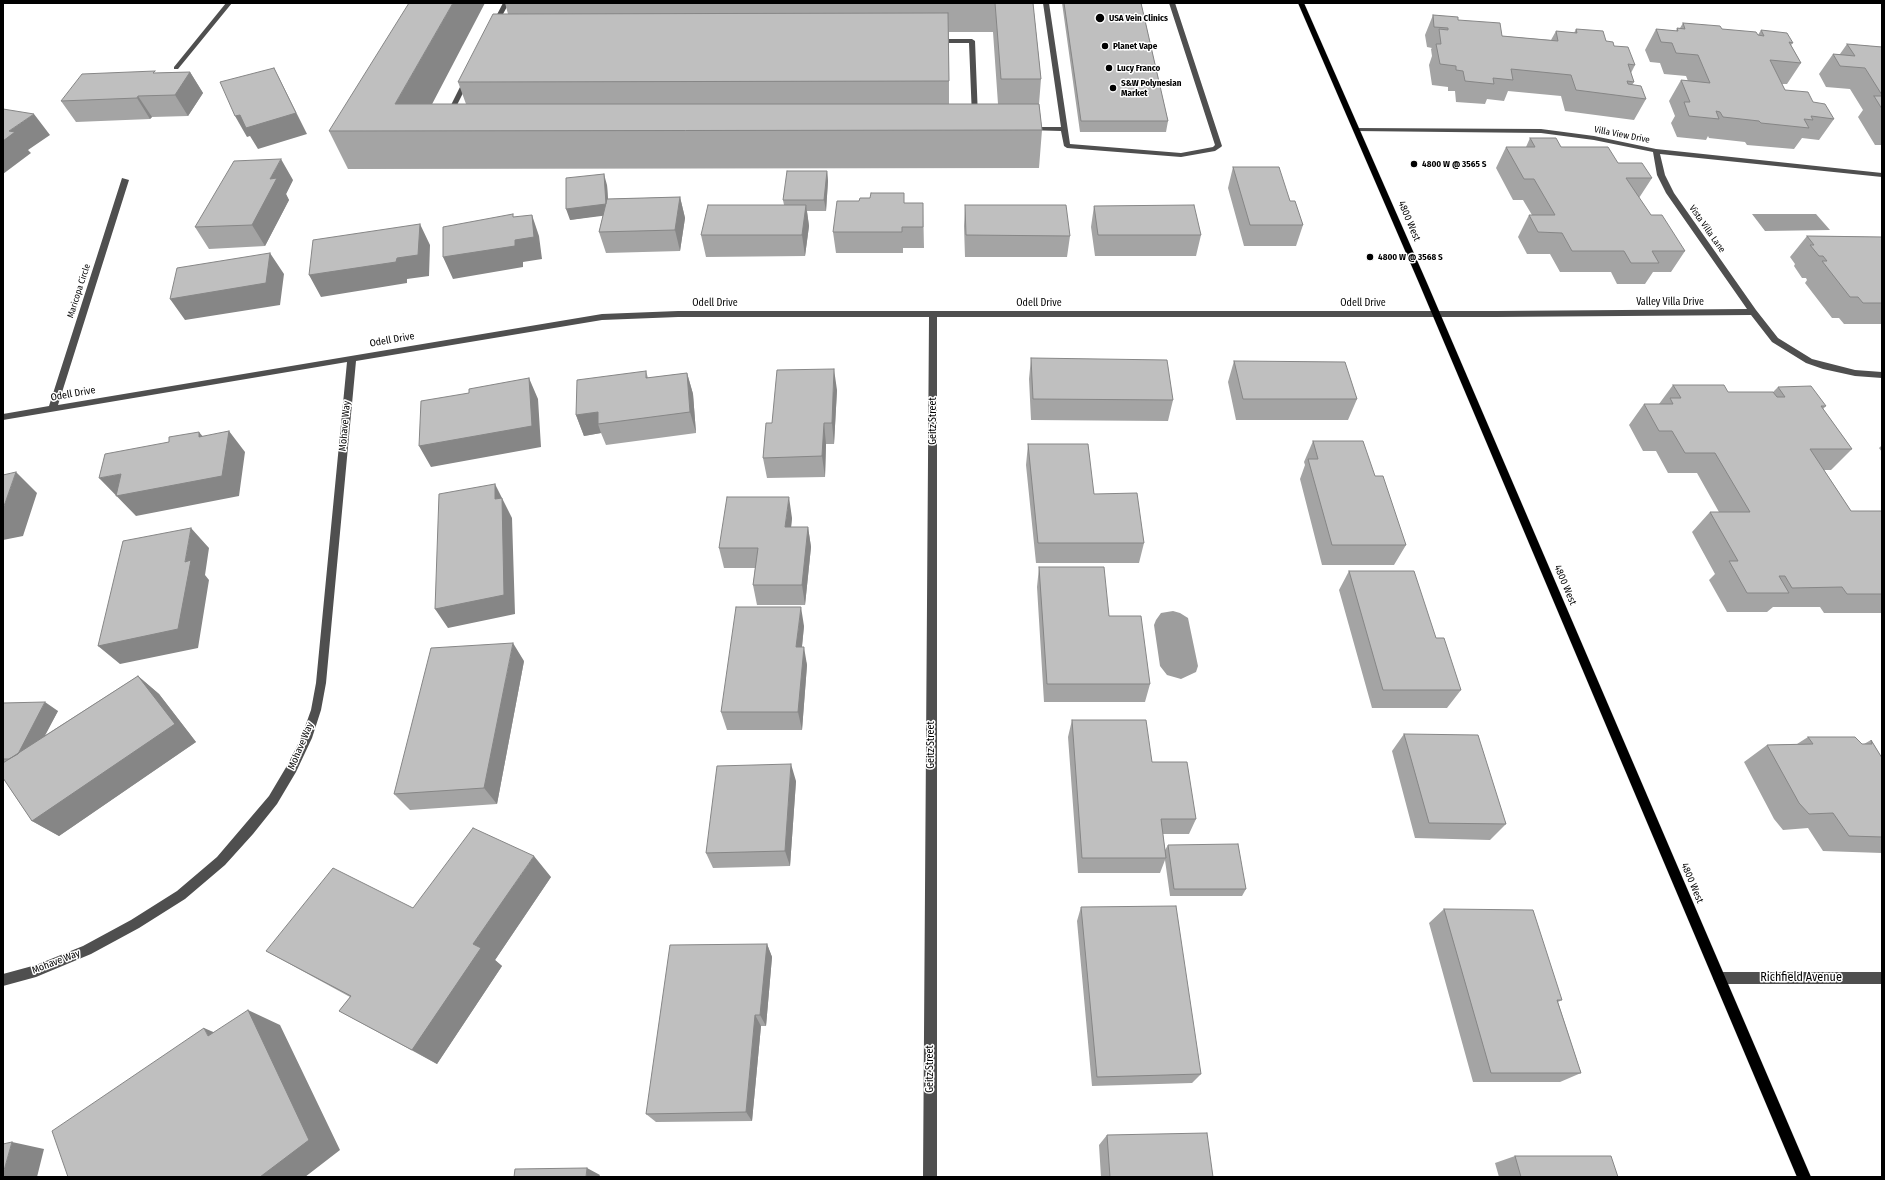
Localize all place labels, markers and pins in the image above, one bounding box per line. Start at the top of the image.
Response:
marker: USA Vein Clinics [1094,12,1106,24]
place label: USA Vein Clinics [1109,13,1168,23]
marker: Planet Vape [1100,41,1110,51]
place label: Planet Vape [1113,41,1157,51]
marker: Lucy Franco [1104,63,1114,73]
place label: Lucy Franco [1117,63,1160,73]
place label: S&W Polynesian Market [1121,78,1181,99]
marker: S&W Polynesian Market [1108,83,1118,93]
marker: 4800 W @ 3565 S [1409,159,1419,169]
place label: 4800 W @ 3565 S [1422,159,1486,169]
marker: 4800 W @ 3568 S [1365,252,1375,262]
place label: 4800 W @ 3568 S [1378,252,1443,262]

